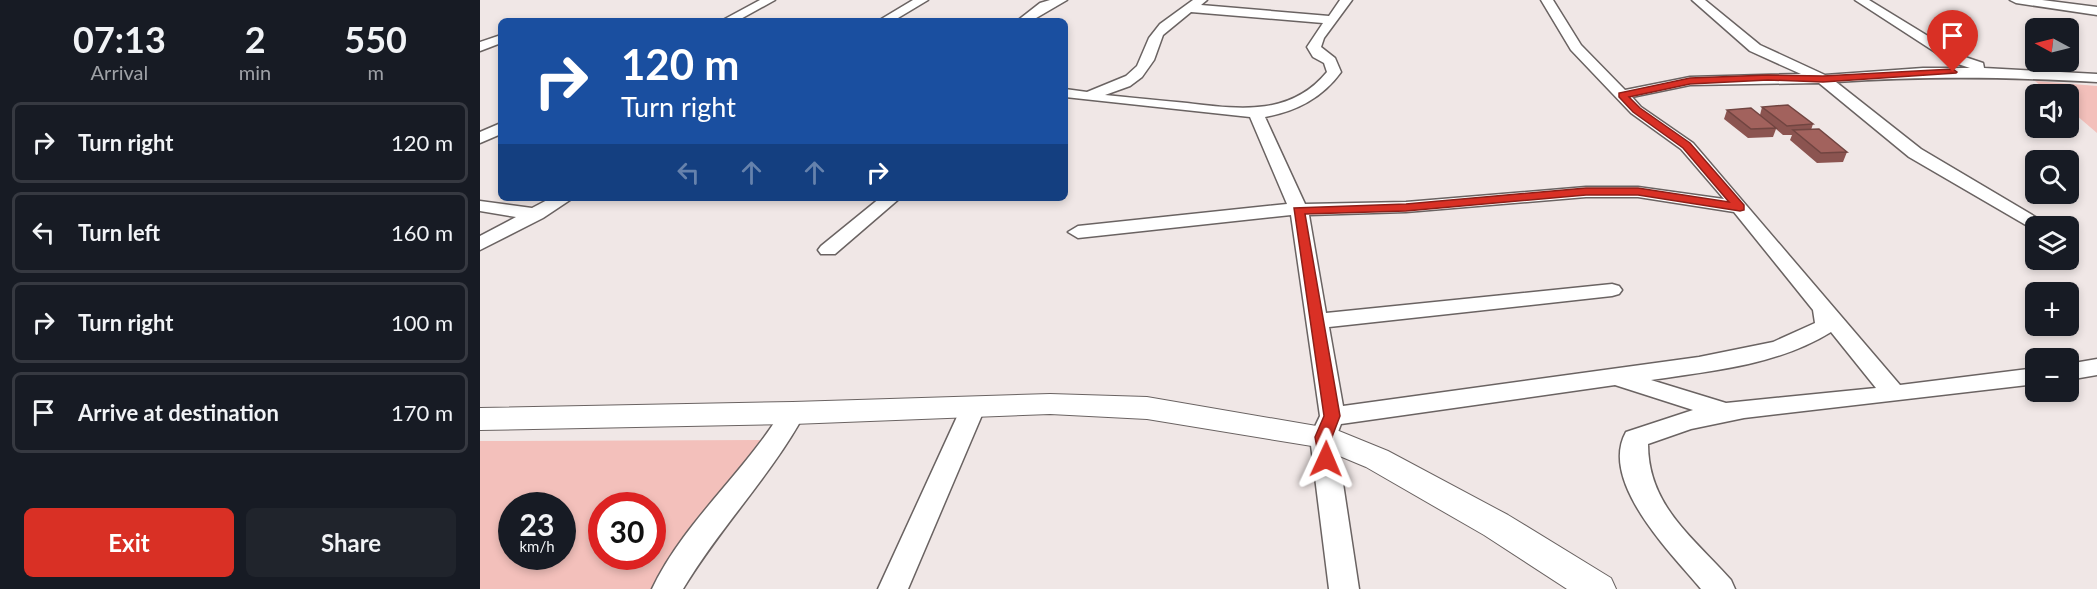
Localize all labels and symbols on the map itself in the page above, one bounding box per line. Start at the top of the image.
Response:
pin [1927,10,1978,72]
north arrow [2025,18,2079,72]
position arrow [1294,427,1358,491]
speed limit sign: 30 [588,492,666,570]

